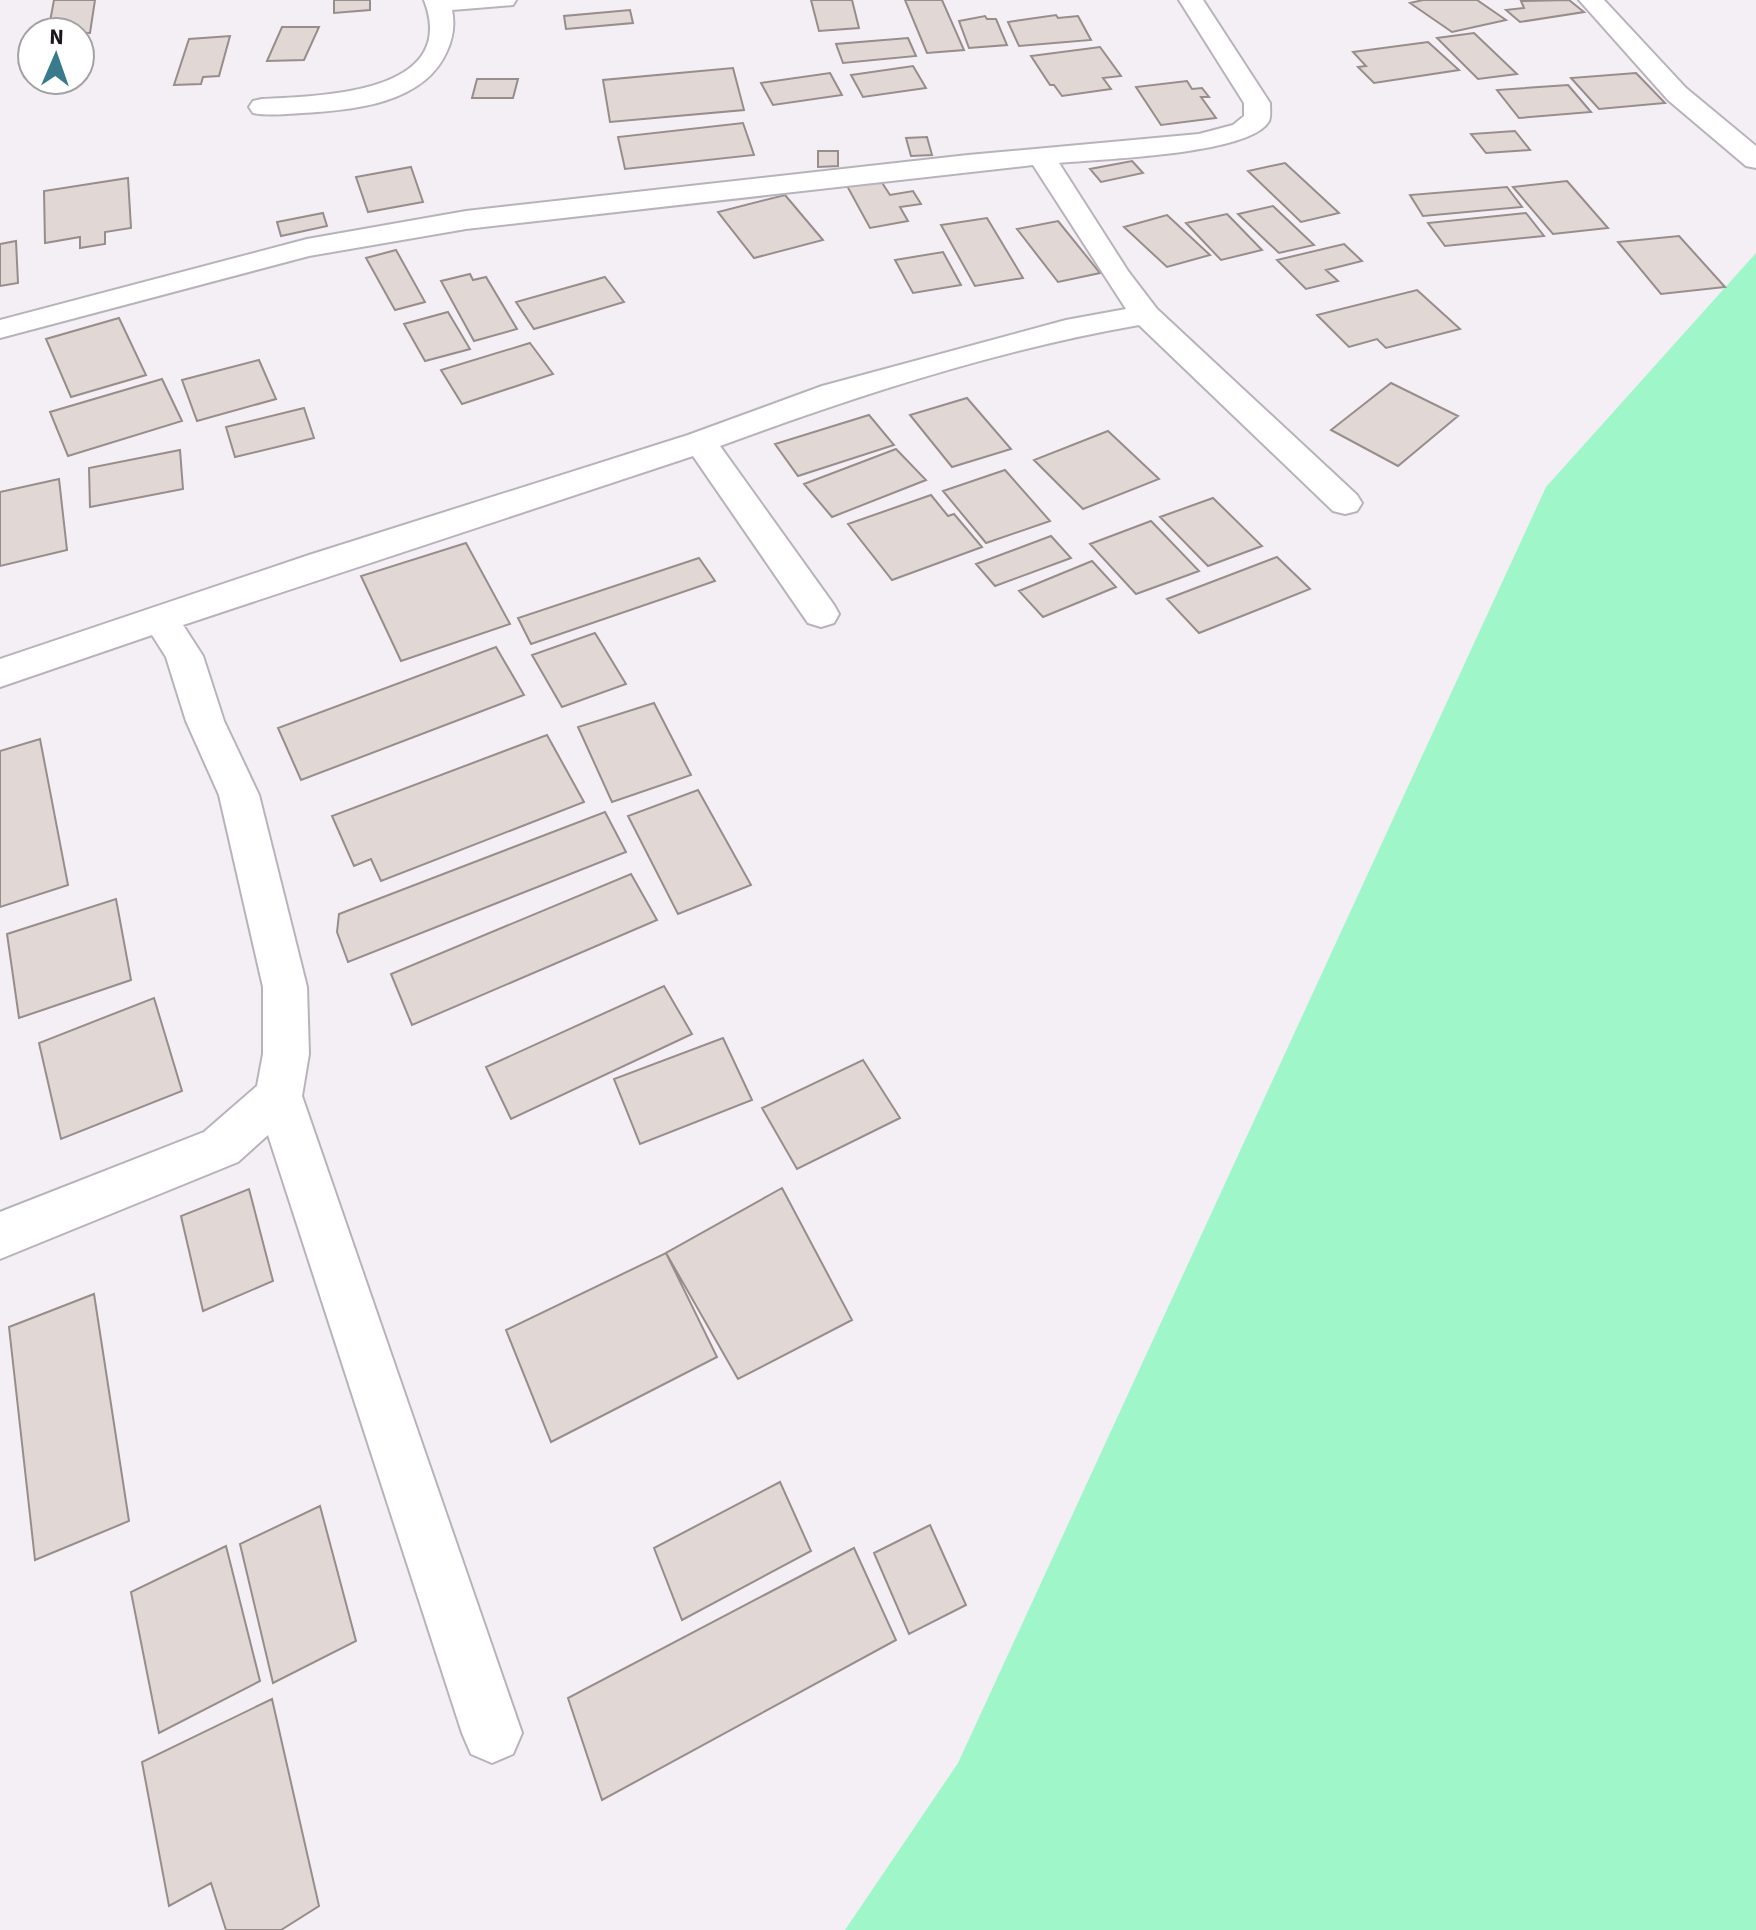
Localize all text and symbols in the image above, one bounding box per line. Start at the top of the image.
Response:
north arrow [16,16,96,96]
text: N [49,21,65,53]

